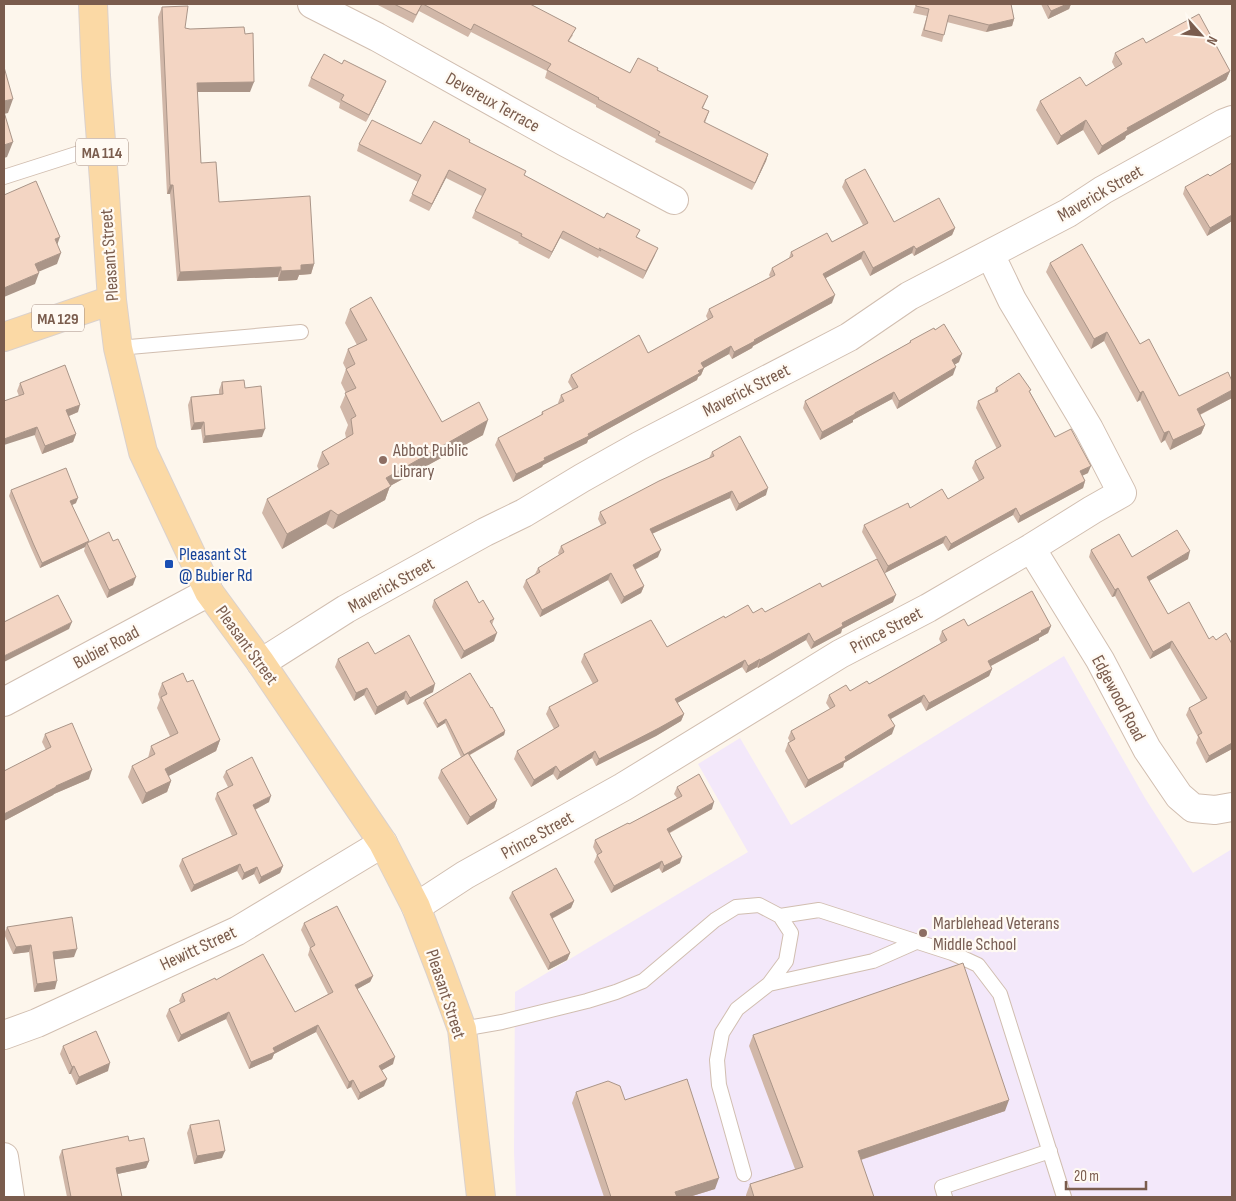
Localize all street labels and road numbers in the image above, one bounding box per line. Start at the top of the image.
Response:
street label: Devereux Terrace [442,68,543,137]
road number: MA 114 [76,138,128,166]
street label: Maverick Street [1054,160,1147,226]
street label: Pleasant Street [96,208,123,302]
road number: MA 129 [32,304,84,332]
street label: Maverick Street [699,359,794,421]
street label: Maverick Street [345,553,438,618]
street label: Pleasant Street [211,602,283,689]
street label: Prince Street [846,602,926,658]
street label: Bubier Road [70,621,143,674]
street label: Edgewood Road [1087,652,1150,745]
street label: Prince Street [498,807,577,864]
street label: Hewitt Street [157,921,240,975]
street label: Pleasant Street [421,947,470,1042]

